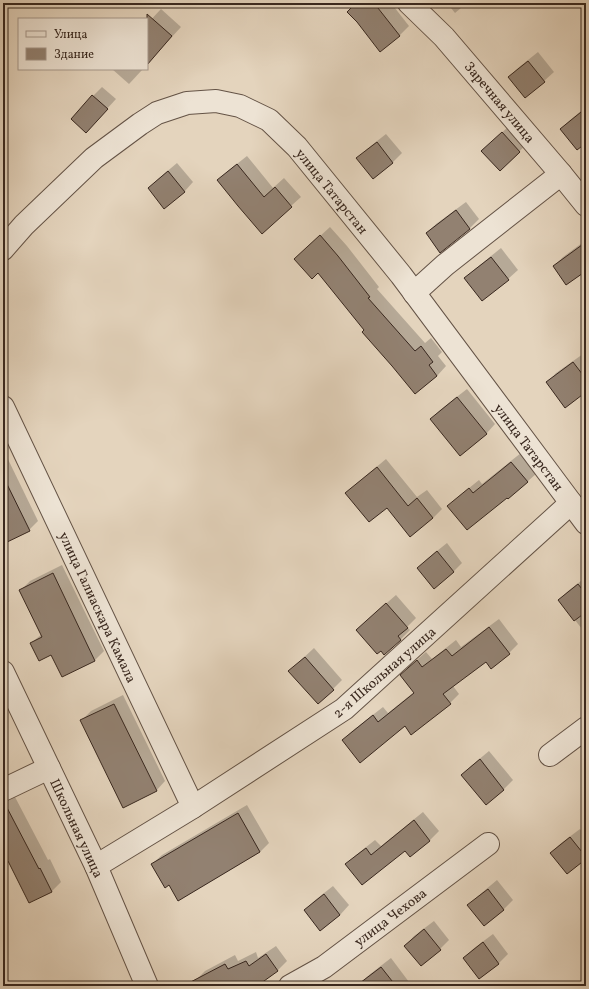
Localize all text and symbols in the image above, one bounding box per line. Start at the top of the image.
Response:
legend [18,18,148,70]
text: Улица [54,27,87,43]
text: Здание [54,47,94,63]
street label: Заречная улица [459,58,539,148]
street label: улица Татарстан [290,145,372,239]
street label: улица Татарстан [488,400,567,496]
street label: улица Галиаскара Камала [53,529,140,686]
street label: 2-я Школьная улица [329,623,441,723]
street label: Школьная улица [44,776,107,881]
street label: улица Чехова [351,884,431,952]

